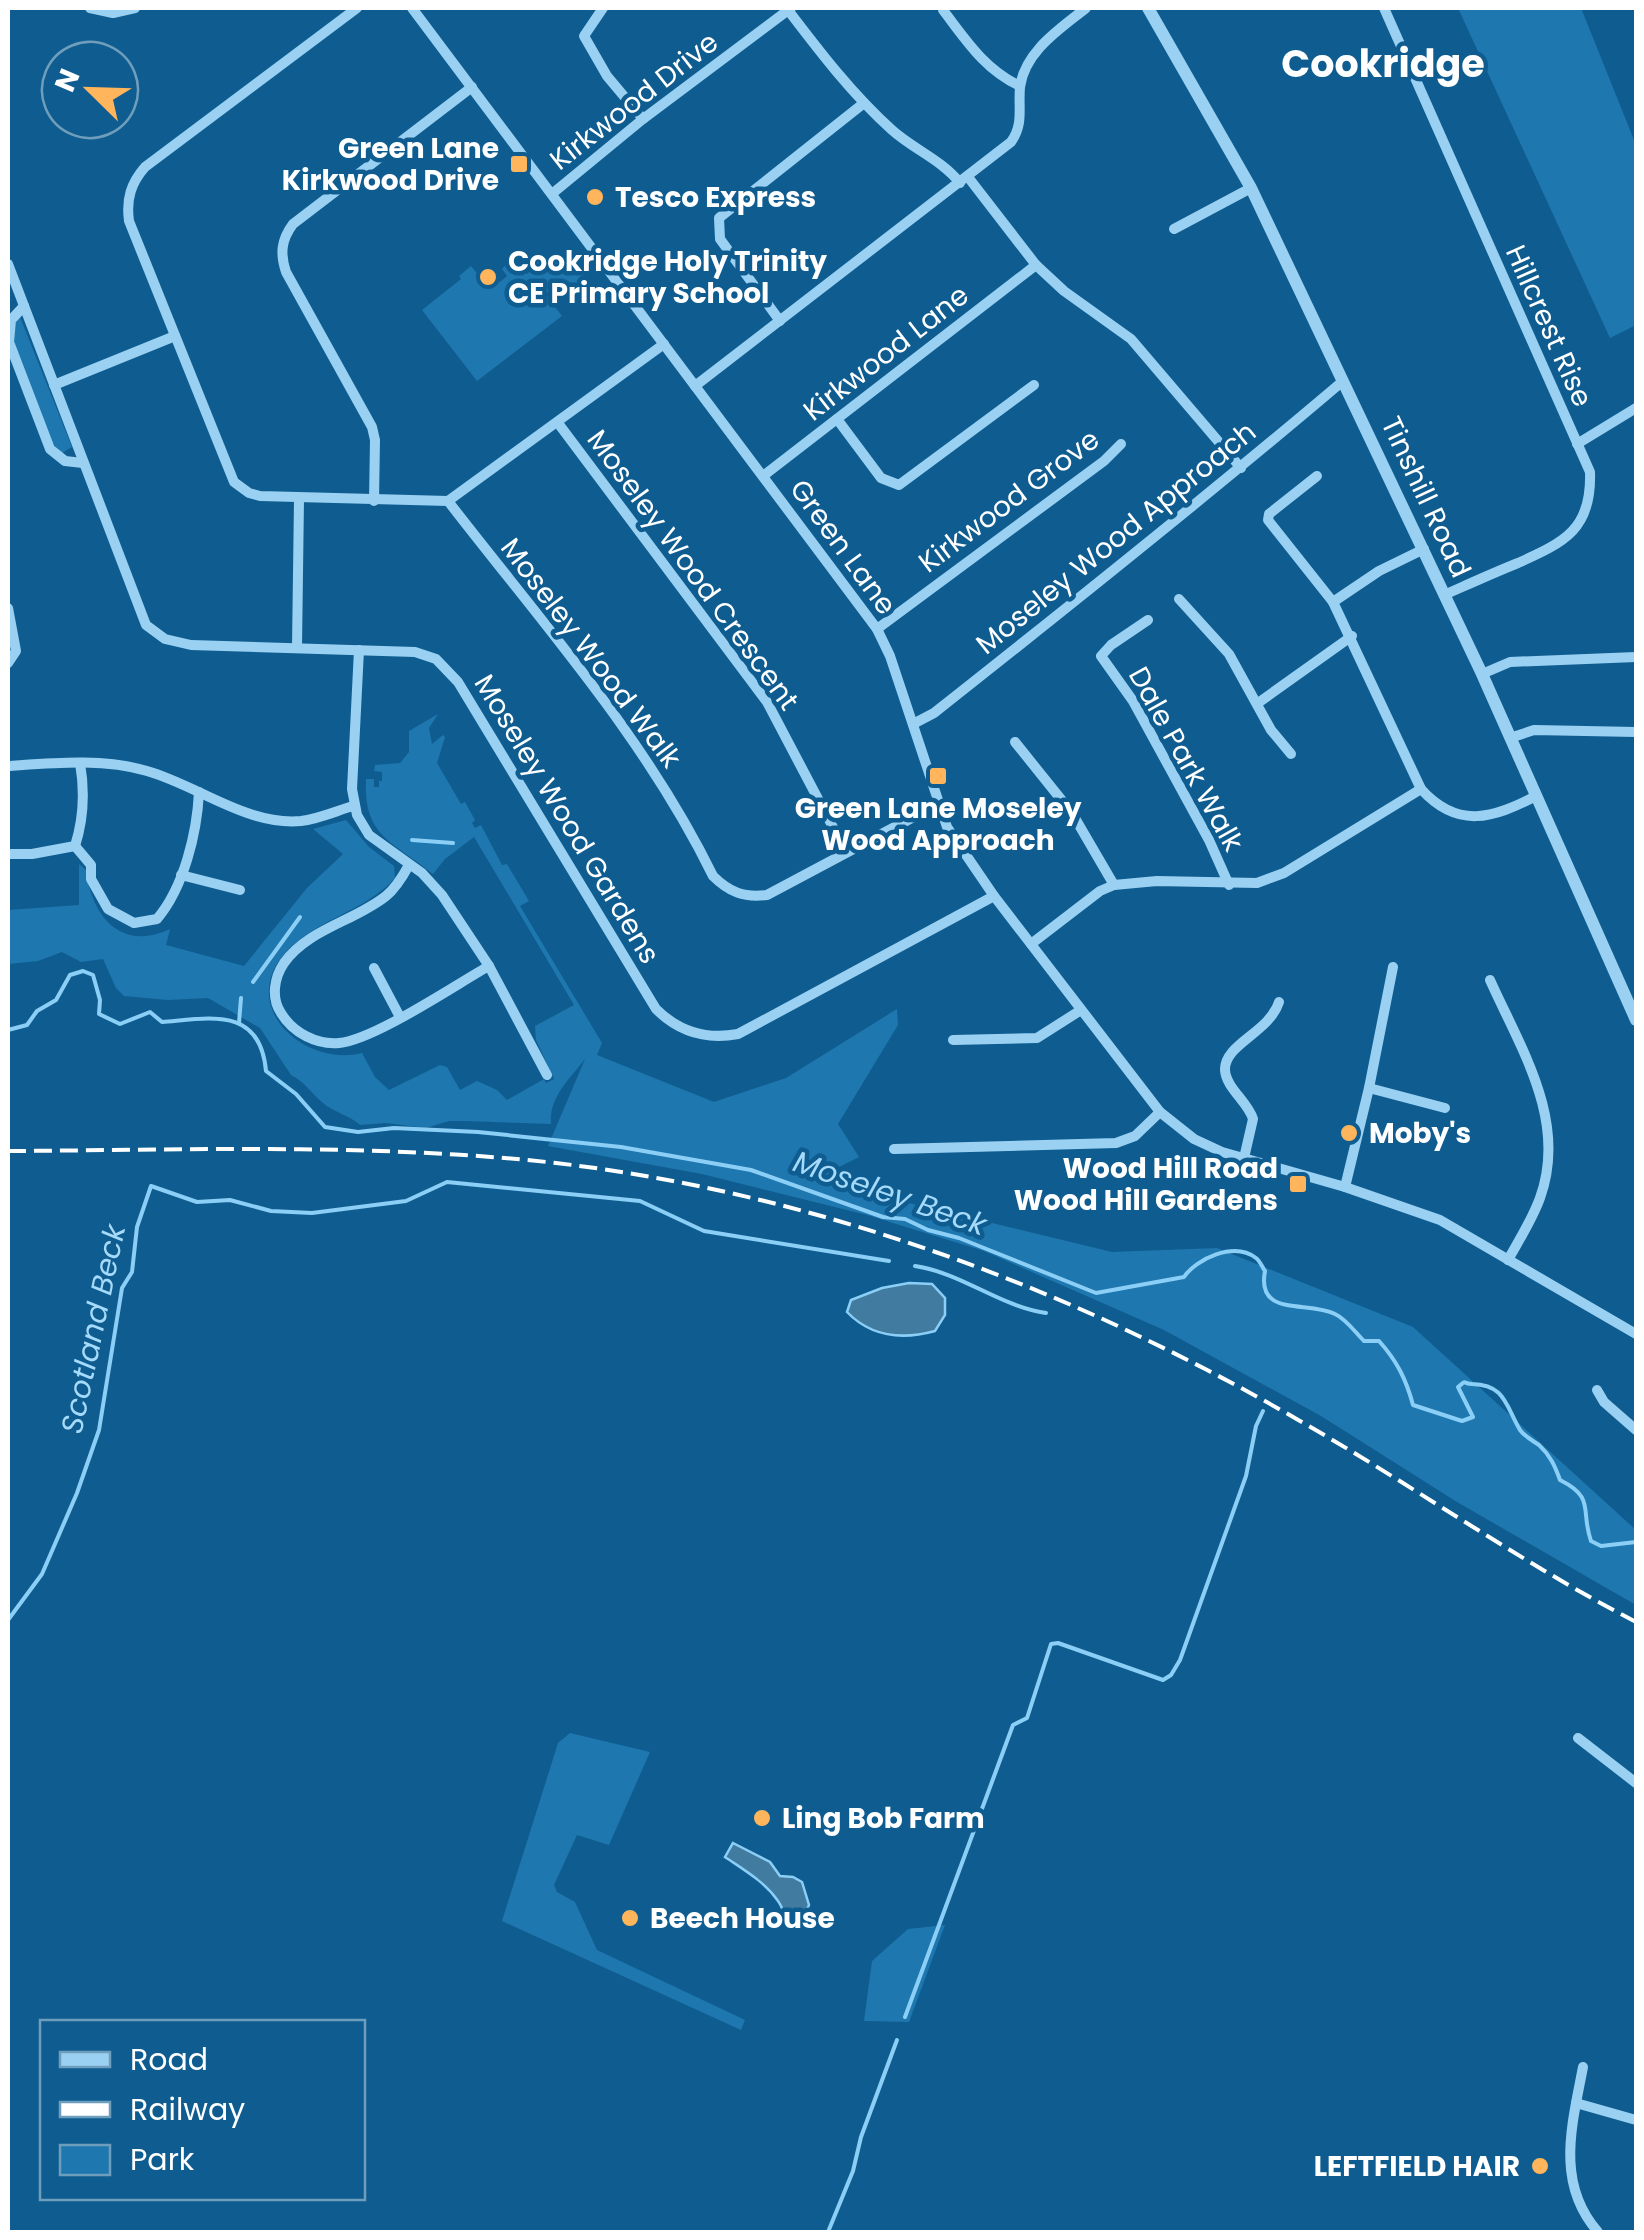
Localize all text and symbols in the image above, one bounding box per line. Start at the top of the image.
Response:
street label: Kirkwood Drive [542,23,726,179]
district label: Cookridge [1281,37,1485,90]
north arrow [40,40,140,140]
text: N [45,63,90,98]
place label: Green Lane Kirkwood Drive [282,129,499,200]
marker: Green Lane Kirkwood Drive [508,153,530,175]
place label: Tesco Express [615,178,816,217]
marker: Tesco Express [584,186,606,208]
street label: Hillcrest Rise [1496,239,1602,413]
place label: Cookridge Holy Trinity CE Primary School [508,242,827,313]
marker: Cookridge Holy Trinity CE Primary School [477,266,499,288]
street label: Kirkwood Lane [795,276,977,430]
street label: Tinshill Road [1372,410,1480,584]
street label: Moseley Wood Approach [968,413,1264,663]
street label: Kirkwood Grove [911,420,1107,582]
street label: Moseley Wood Crescent [578,422,808,718]
street label: Green Lane [781,471,905,623]
street label: Moseley Wood Walk [492,530,691,776]
street label: Dale Park Walk [1119,660,1253,859]
street label: Moseley Wood Gardens [465,667,669,971]
marker: Green Lane Moseley Wood Approach [927,765,949,787]
place label: Green Lane Moseley Wood Approach [795,789,1082,860]
place label: Moby's [1369,1114,1471,1153]
marker: Moby's [1338,1122,1360,1144]
water label: Moseley Beck [788,1140,994,1247]
place label: Wood Hill Road Wood Hill Gardens [1014,1149,1278,1220]
marker: Wood Hill Road Wood Hill Gardens [1287,1173,1309,1195]
water label: Scotland Beck [50,1219,136,1437]
place label: Ling Bob Farm [782,1799,985,1838]
marker: Ling Bob Farm [751,1807,773,1829]
place label: Beech House [650,1899,835,1938]
marker: Beech House [619,1907,641,1929]
legend [40,2020,365,2200]
text: Road [130,2038,208,2081]
text: Railway [130,2088,245,2131]
text: Park [130,2138,195,2181]
place label: LEFTFIELD HAIR [1314,2147,1520,2186]
marker: LEFTFIELD HAIR [1529,2155,1551,2177]

